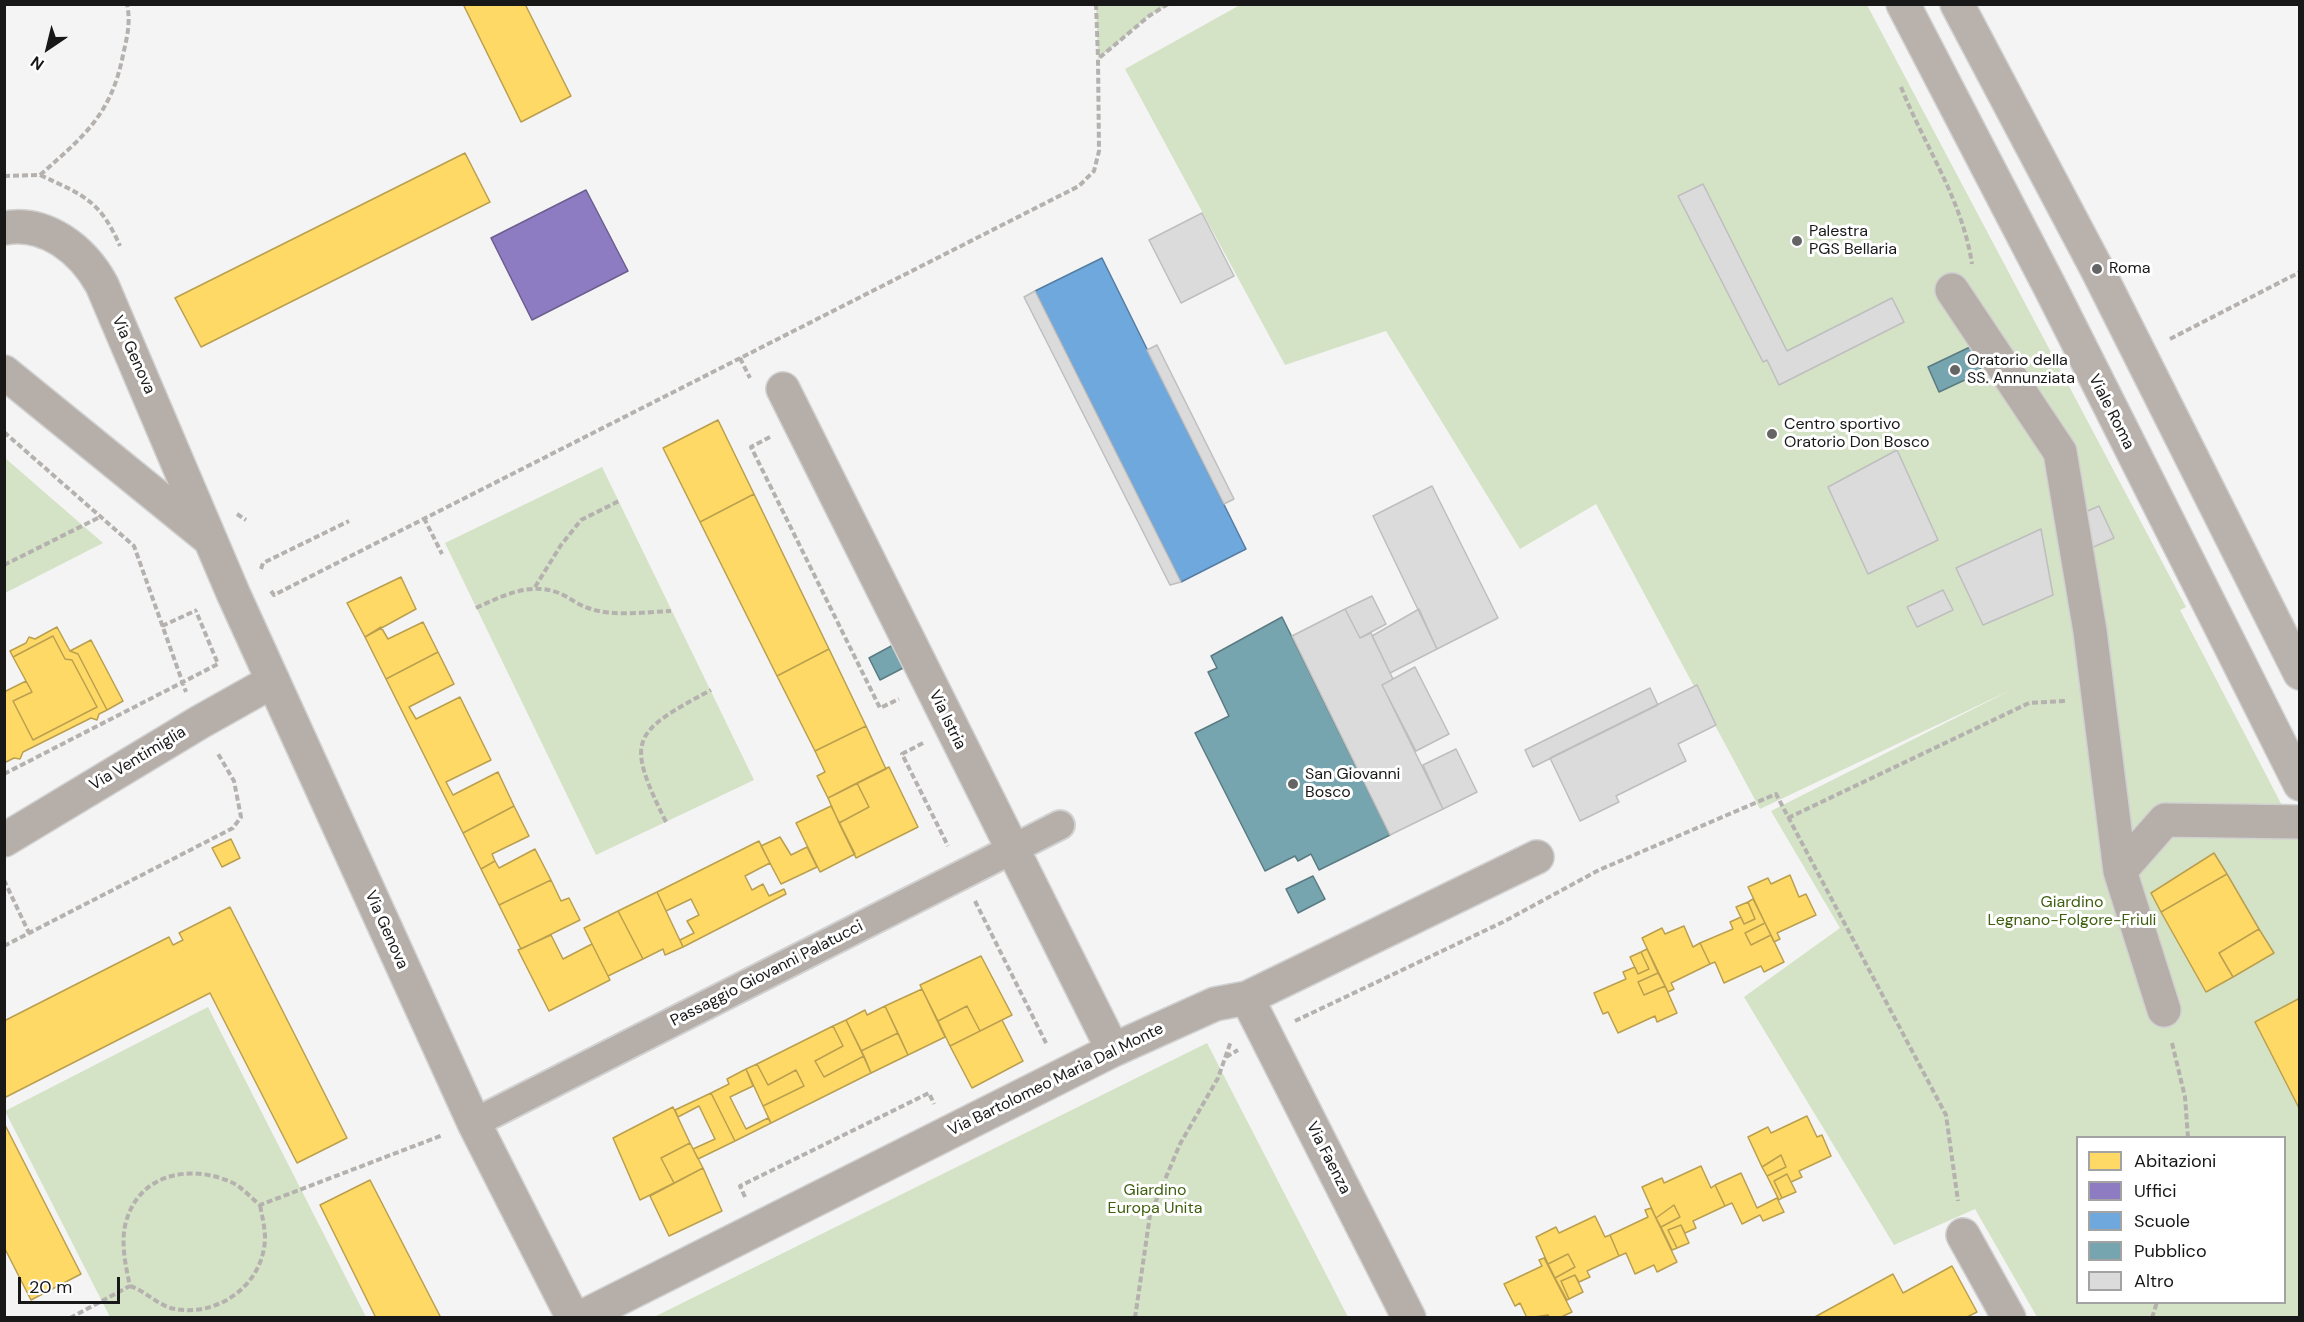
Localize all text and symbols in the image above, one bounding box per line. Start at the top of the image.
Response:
north arrow [18,18,78,78]
text: N [27,51,48,75]
place label: Palestra PGS Bellaria [1809,222,1897,260]
marker: Palestra PGS Bellaria [1790,234,1804,248]
place label: Roma [2109,259,2150,279]
marker: Roma [2090,262,2104,276]
street label: Via Genova [107,313,159,397]
place label: Oratorio della SS. Annunziata [1967,351,2075,389]
marker: Oratorio della SS. Annunziata [1948,363,1962,377]
street label: Viale Roma [2084,371,2138,453]
place label: Centro sportivo Oratorio Don Bosco [1784,415,1930,453]
marker: Centro sportivo Oratorio Don Bosco [1765,427,1779,441]
street label: Via Istria [924,687,970,753]
street label: Via Ventimiglia [86,723,190,795]
place label: San Giovanni Bosco [1305,765,1400,803]
marker: San Giovanni Bosco [1286,777,1300,791]
street label: Via Genova [360,888,412,972]
park label: Giardino Legnano-Folgore-Friuli [1988,893,2156,931]
street label: Passaggio Giovanni Palatucci [668,917,866,1031]
street label: Via Bartolomeo Maria Dal Monte [945,1019,1167,1141]
street label: Via Faenza [1302,1119,1354,1197]
legend [2076,1136,2286,1304]
text: Abitazioni [2134,1149,2216,1173]
text: Uffici [2134,1179,2177,1203]
park label: Giardino Europa Unita [1108,1181,1202,1219]
text: Scuole [2134,1209,2190,1233]
text: Pubblico [2134,1239,2207,1263]
scale bar [21,1265,123,1303]
text: Altro [2134,1269,2174,1293]
text: 20 m [29,1275,72,1299]

